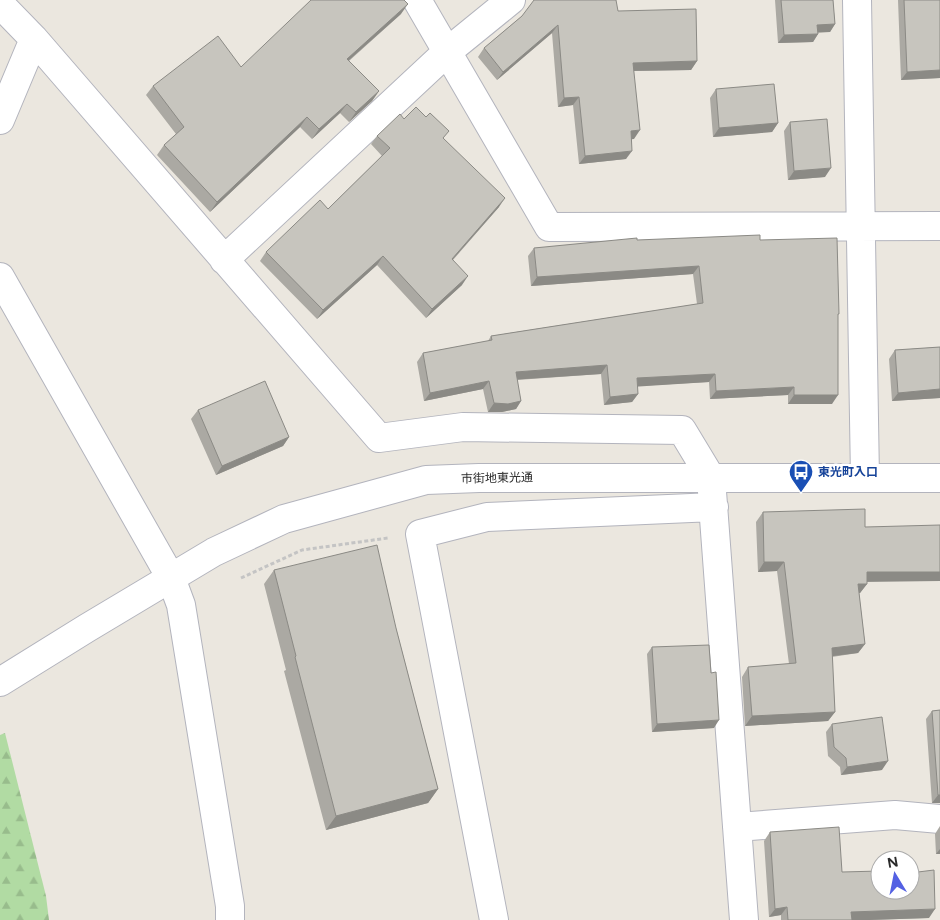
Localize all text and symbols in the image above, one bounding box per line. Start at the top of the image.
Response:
bus stop icon: 東光町入口 [788,459,814,493]
place label: 東光町入口 [818,465,878,479]
street label: 市街地東光通 [461,470,533,486]
north arrow [870,850,920,900]
text: N [886,853,900,872]

